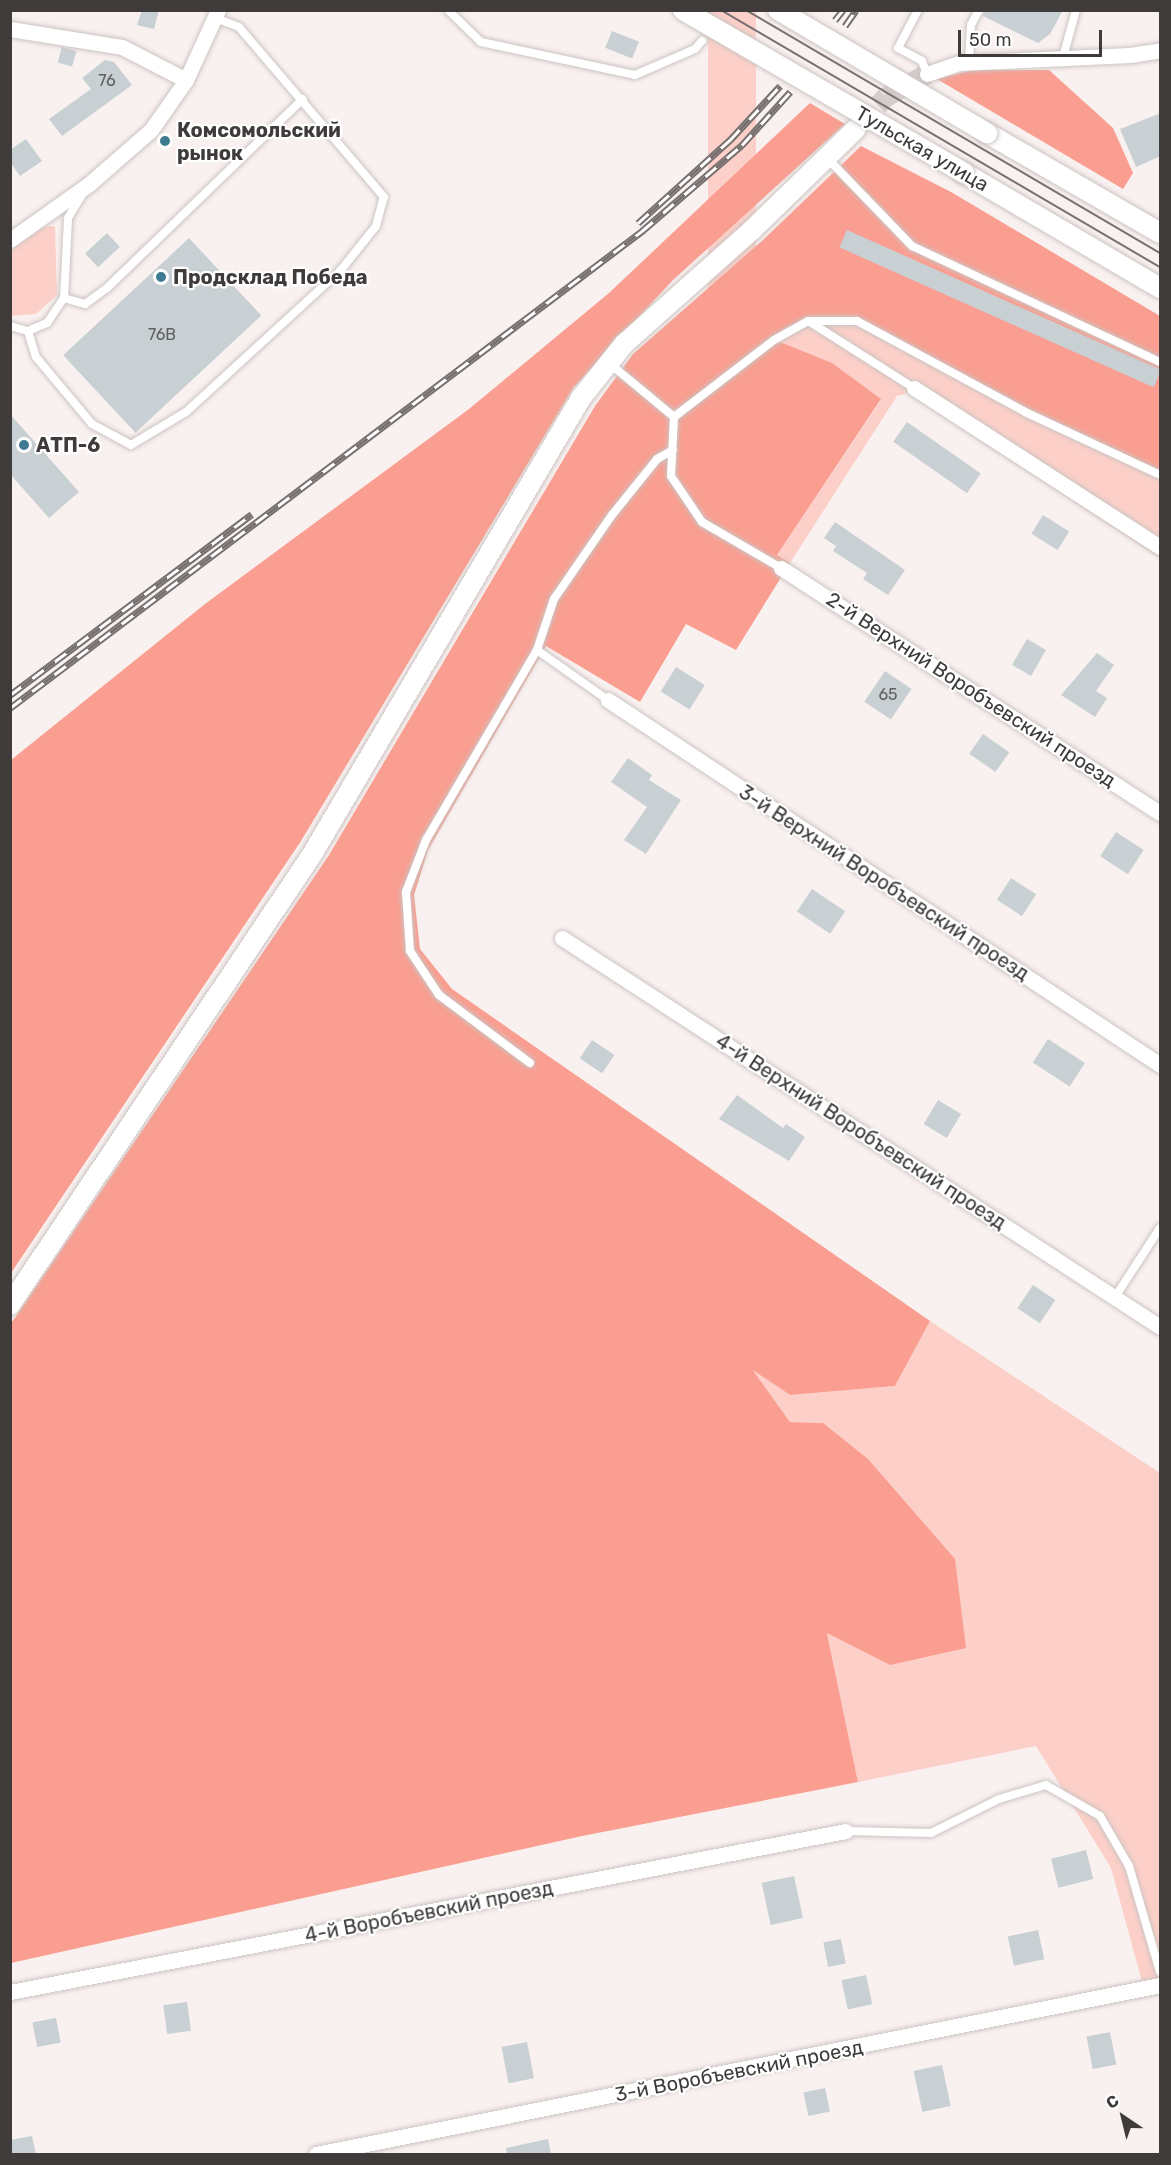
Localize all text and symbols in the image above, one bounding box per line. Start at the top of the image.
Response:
scale bar [961,18,1105,56]
text: 50 m [969,29,1012,51]
house number: 76 [98,71,116,91]
street label: Тульская улица [851,101,993,197]
place label: Комсомольский рынок [177,118,341,165]
marker: Комсомольский рынок [158,134,172,148]
place label: Продсклад Победа [173,265,368,289]
marker: Продсклад Победа [154,270,168,284]
house number: 76В [148,325,176,345]
place label: АТП-6 [36,433,100,457]
marker: АТП-6 [17,438,31,452]
street label: 2-й Верхний Воробъевский проезд [822,587,1120,793]
house number: 65 [878,685,898,705]
street label: 3-й Верхний Воробъевский проезд [735,780,1033,986]
street label: 4-й Верхний Воробъевский проезд [711,1029,1011,1235]
street label: 4-й Воробъевский проезд [303,1876,555,1948]
street label: 3-й Воробъевский проезд [613,2035,865,2107]
north arrow [1093,2087,1153,2147]
text: С [1102,2091,1122,2113]

